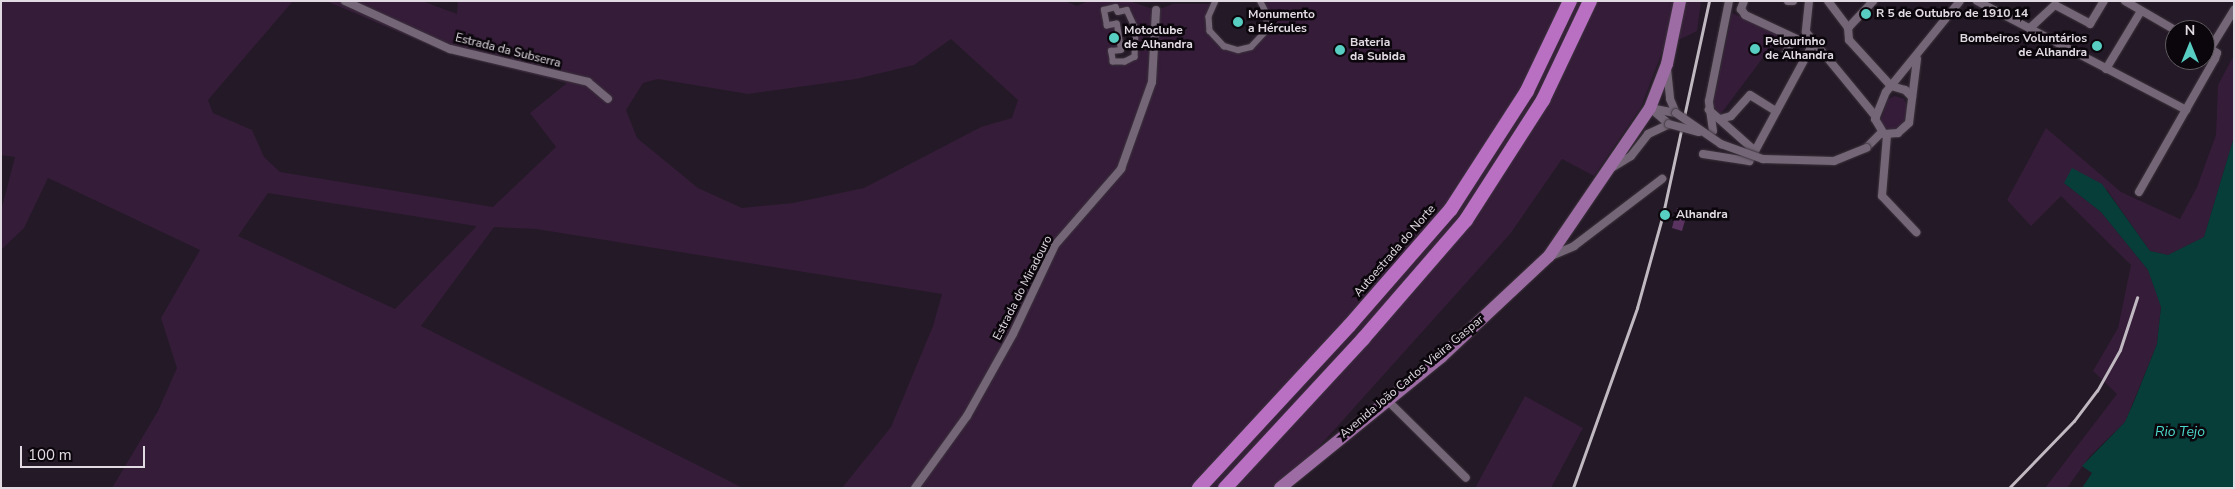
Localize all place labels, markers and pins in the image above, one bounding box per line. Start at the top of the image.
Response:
place label: R 5 de Outubro de 1910 14 [1876,7,2028,21]
place label: Monumento a Hércules [1248,8,1315,36]
marker: R 5 de Outubro de 1910 14 [1860,8,1872,20]
marker: Monumento a Hércules [1232,16,1244,28]
place label: Motoclube de Alhandra [1124,24,1193,52]
marker: Motoclube de Alhandra [1108,32,1120,44]
place label: Bombeiros Voluntários de Alhandra [1960,32,2087,60]
place label: Pelourinho de Alhandra [1765,35,1834,63]
place label: Bateria da Subida [1350,36,1406,64]
marker: Bombeiros Voluntários de Alhandra [2091,40,2103,52]
marker: Pelourinho de Alhandra [1749,43,1761,55]
marker: Bateria da Subida [1334,44,1346,56]
marker: Alhandra [1658,208,1672,222]
place label: Alhandra [1676,208,1728,222]

